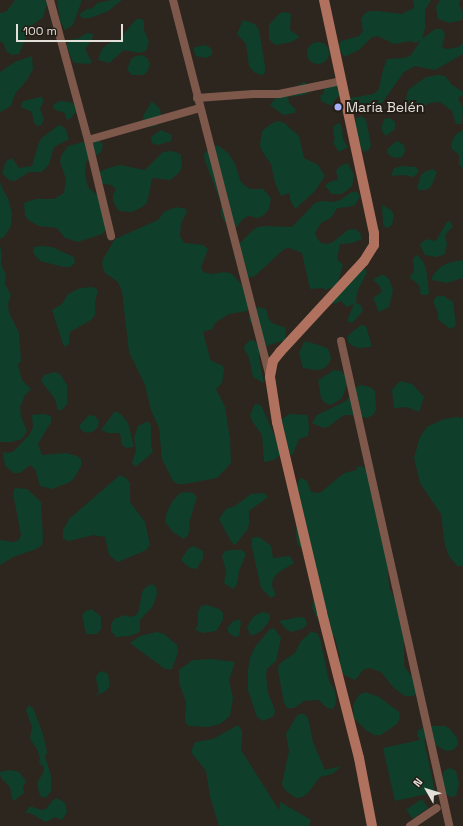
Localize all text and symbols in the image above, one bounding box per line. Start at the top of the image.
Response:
scale bar [18,16,125,42]
text: 100 m [23,23,57,39]
place label: María Belén [346,99,424,115]
marker: María Belén [333,102,343,112]
north arrow [407,770,447,810]
text: N [410,775,425,790]

